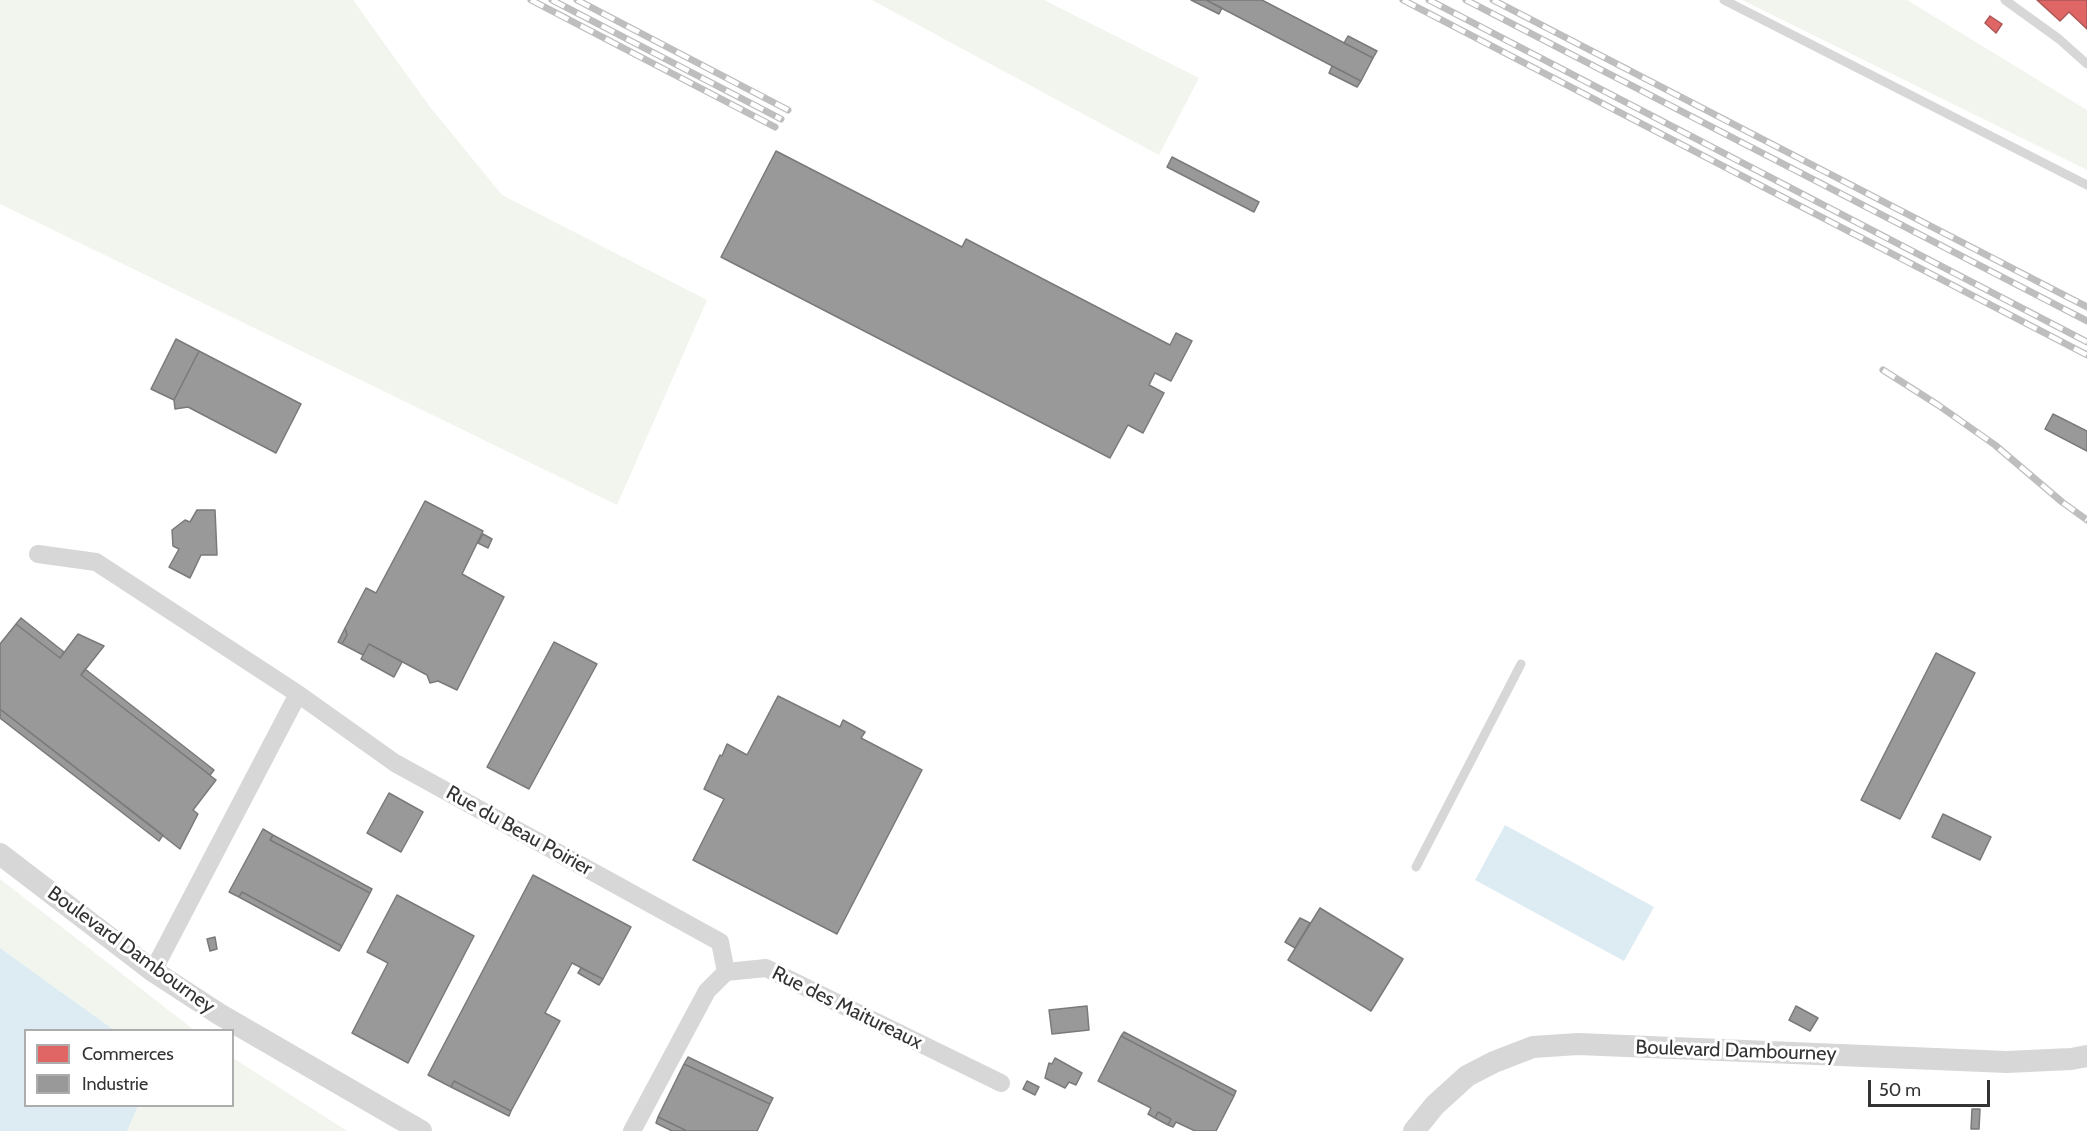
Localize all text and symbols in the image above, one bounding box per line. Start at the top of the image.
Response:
street label: Rue du Beau Poirier [442,781,596,881]
street label: Boulevard Dambourney [43,881,219,1019]
street label: Rue des Maitureaux [768,961,926,1055]
legend [24,1029,234,1107]
street label: Boulevard Dambourney [1635,1035,1837,1067]
text: Commerces [82,1043,174,1065]
scale bar [1871,1068,1992,1106]
text: Industrie [82,1073,148,1095]
text: 50 m [1879,1079,1921,1101]

